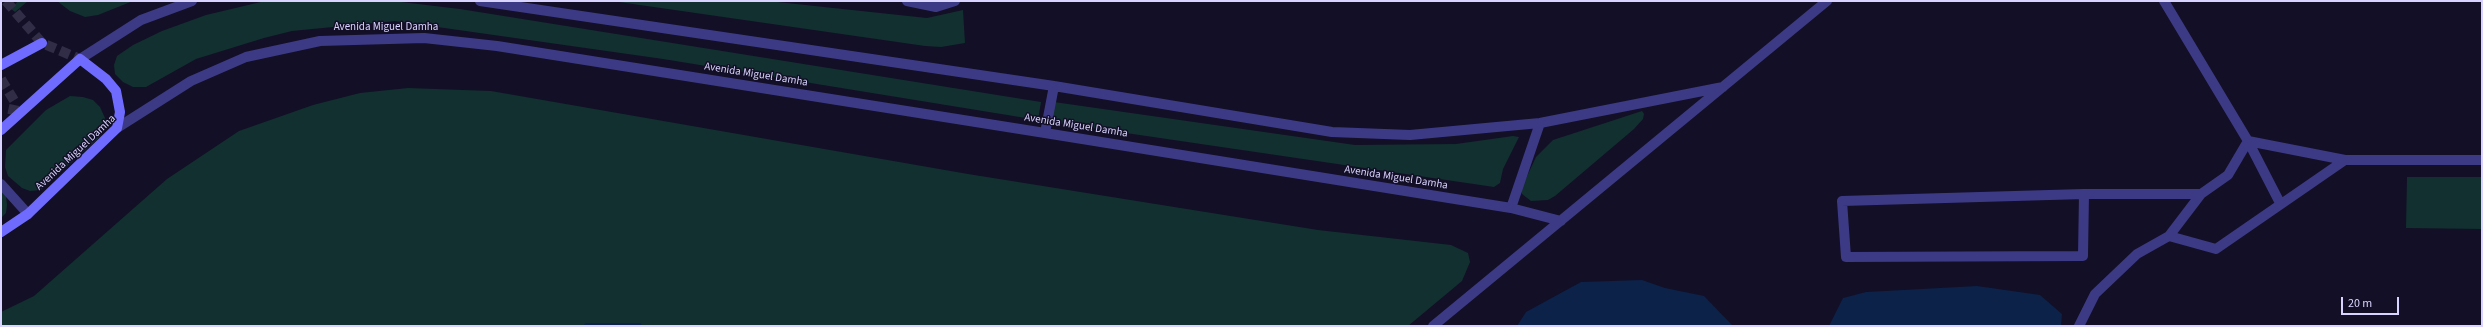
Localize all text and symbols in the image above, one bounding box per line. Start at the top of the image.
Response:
street label: Avenida Miguel Damha [334,21,438,35]
street label: Avenida Miguel Damha [703,60,809,90]
street label: Avenida Miguel Damha [1023,111,1129,141]
street label: Avenida Miguel Damha [33,112,119,194]
street label: Avenida Miguel Damha [1343,163,1449,193]
scale bar [2343,289,2401,315]
text: 20 m [2348,295,2372,312]

